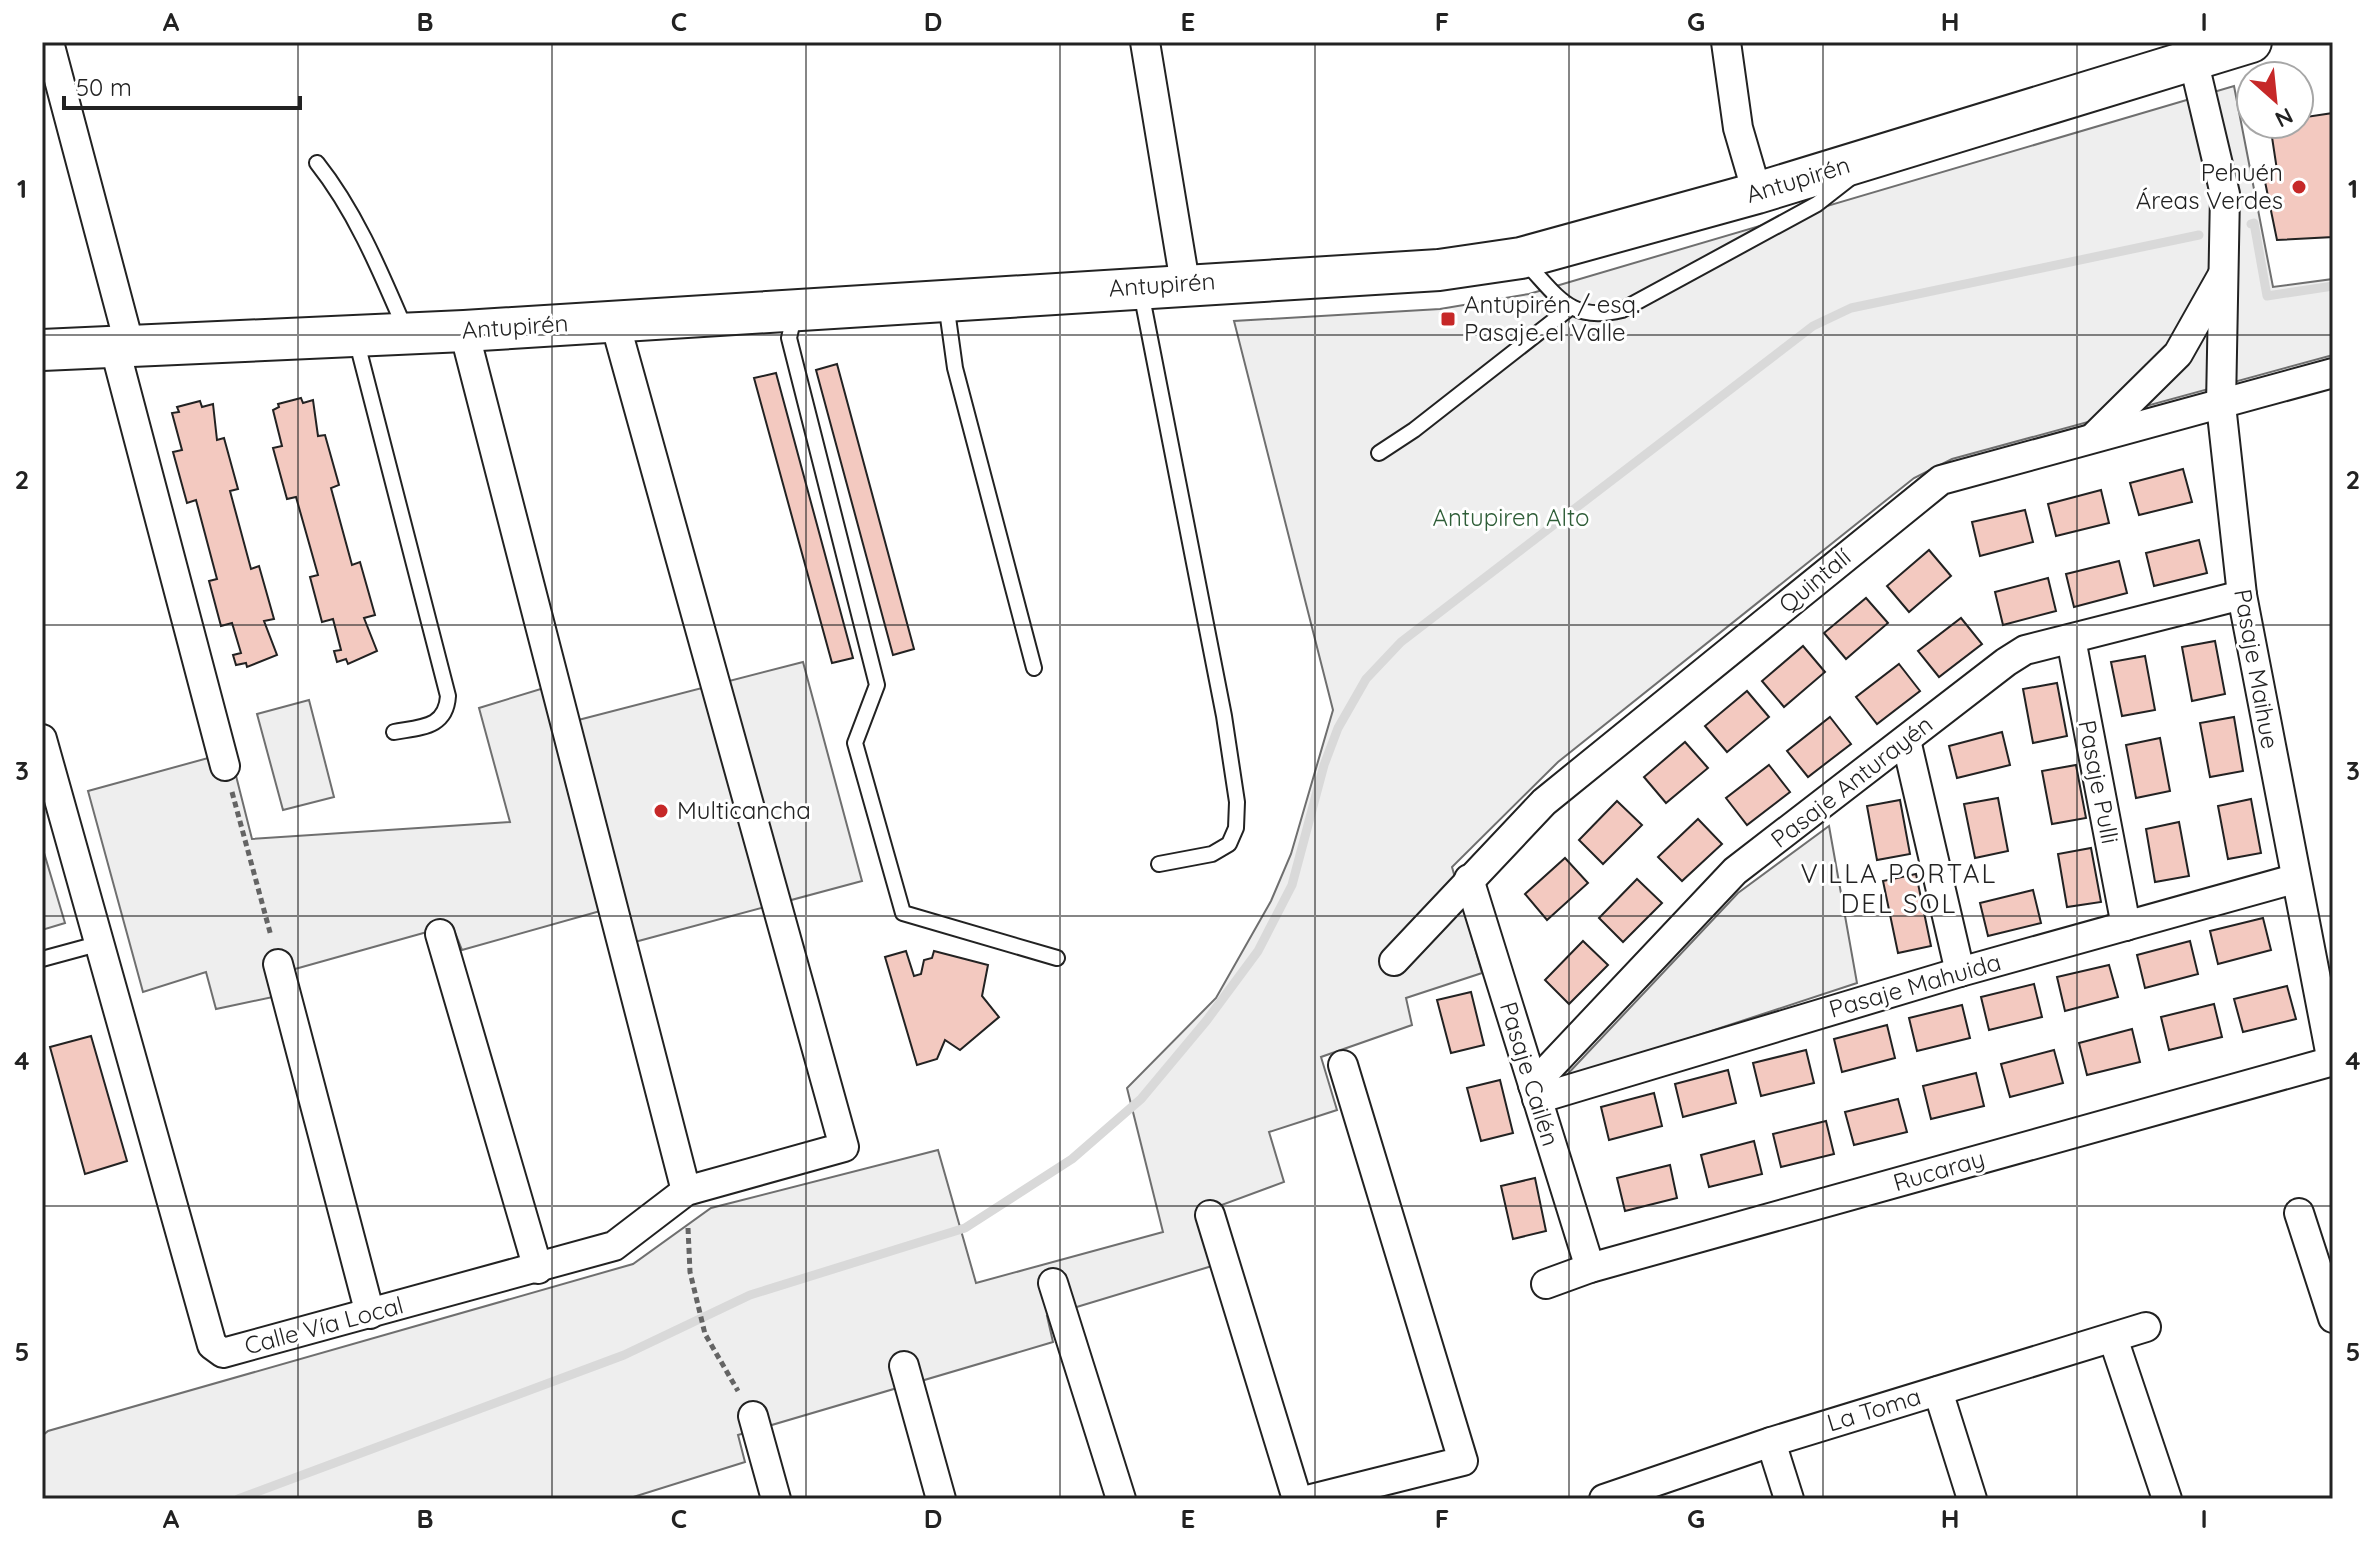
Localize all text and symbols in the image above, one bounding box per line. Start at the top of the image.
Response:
text: A [163,5,180,38]
text: B [416,5,434,38]
text: C [671,5,687,38]
text: D [924,5,942,38]
text: E [1181,5,1195,38]
text: F [1435,5,1449,38]
text: G [1687,5,1705,38]
text: H [1941,5,1959,38]
text: I [2200,5,2208,38]
scale bar [64,60,300,110]
north arrow [2235,60,2315,140]
text: 50 m [76,72,132,102]
text: N [2271,102,2298,134]
street label: Antupirén [1742,149,1853,209]
place label: Pehuén Áreas Verdes [2136,157,2283,215]
text: 1 [17,172,27,205]
text: 1 [2348,172,2358,205]
marker: Pehuén Áreas Verdes [2290,178,2308,196]
street label: Antupirén [1107,265,1216,303]
place label: Antupirén / esq. Pasaje el Valle [1464,289,1640,347]
street label: Antupirén [460,307,569,345]
marker: Antupirén / esq. Pasaje el Valle [1439,310,1457,328]
text: 2 [15,463,29,496]
text: 2 [2346,463,2360,496]
park label: Antupiren Alto [1432,502,1590,532]
street label: Quintalí [1772,541,1857,619]
street label: Pasaje Maihue [2228,587,2286,751]
street label: Pasaje Anturayén [1765,709,1938,854]
street label: Pasaje Pulli [2072,717,2126,846]
text: 3 [15,754,29,787]
text: 3 [2346,754,2360,787]
place label: Multicancha [677,795,811,825]
marker: Multicancha [652,802,670,820]
district label: VILLA PORTAL DEL SOL [1801,857,1997,920]
street label: Pasaje Mahuida [1825,946,2004,1024]
street label: Pasaje Cailén [1494,998,1566,1150]
text: 4 [14,1044,30,1077]
text: 4 [2345,1044,2361,1077]
street label: Rucaray [1890,1143,1988,1197]
street label: Calle Vía Local [241,1289,406,1361]
text: 5 [15,1335,29,1368]
text: 5 [2346,1335,2360,1368]
street label: La Toma [1823,1381,1924,1437]
text: A [163,1502,180,1535]
text: B [416,1502,434,1535]
text: C [671,1502,687,1535]
text: D [924,1502,942,1535]
text: E [1181,1502,1195,1535]
text: F [1435,1502,1449,1535]
text: G [1687,1502,1705,1535]
text: H [1941,1502,1959,1535]
text: I [2200,1502,2208,1535]

